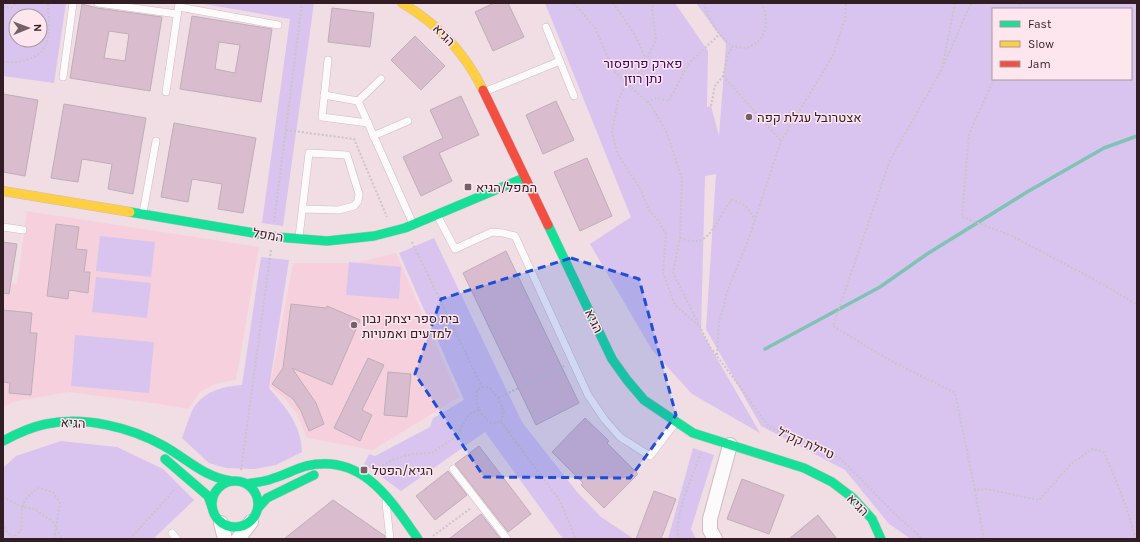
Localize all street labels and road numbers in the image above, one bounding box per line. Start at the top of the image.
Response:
street label: הגיא [430,21,458,49]
street label: המפל [252,225,284,245]
street label: הגיא [582,307,606,335]
street label: הגיא [60,415,86,431]
street label: טיילת קק"ל [775,424,837,462]
street label: הגיא [844,491,872,519]

